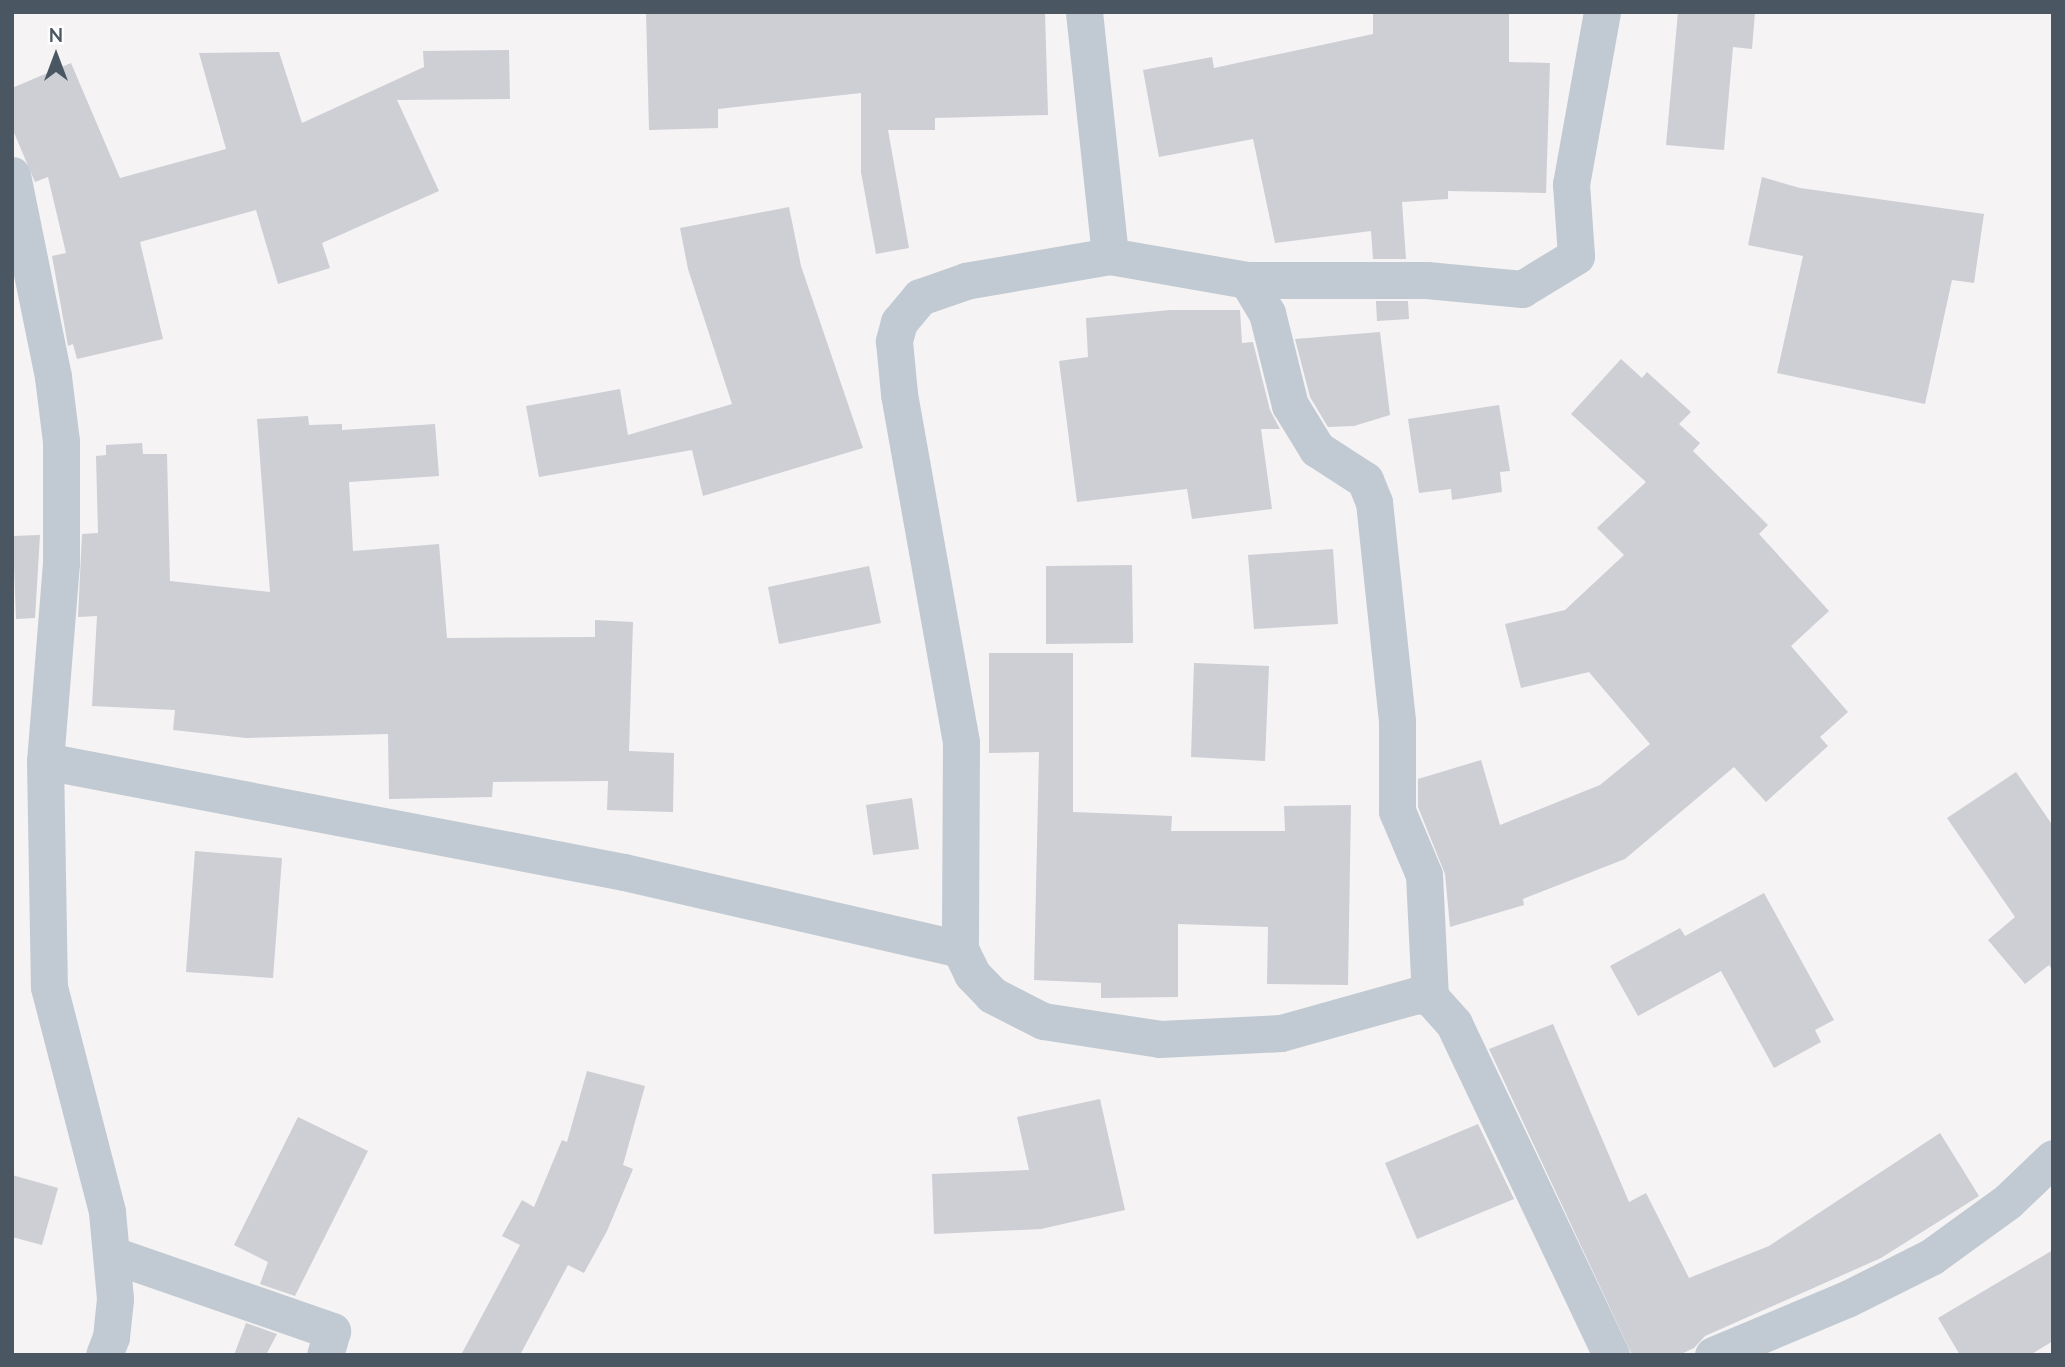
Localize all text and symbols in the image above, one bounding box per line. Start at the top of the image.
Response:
north arrow [21,21,91,91]
text: N [49,23,63,47]

